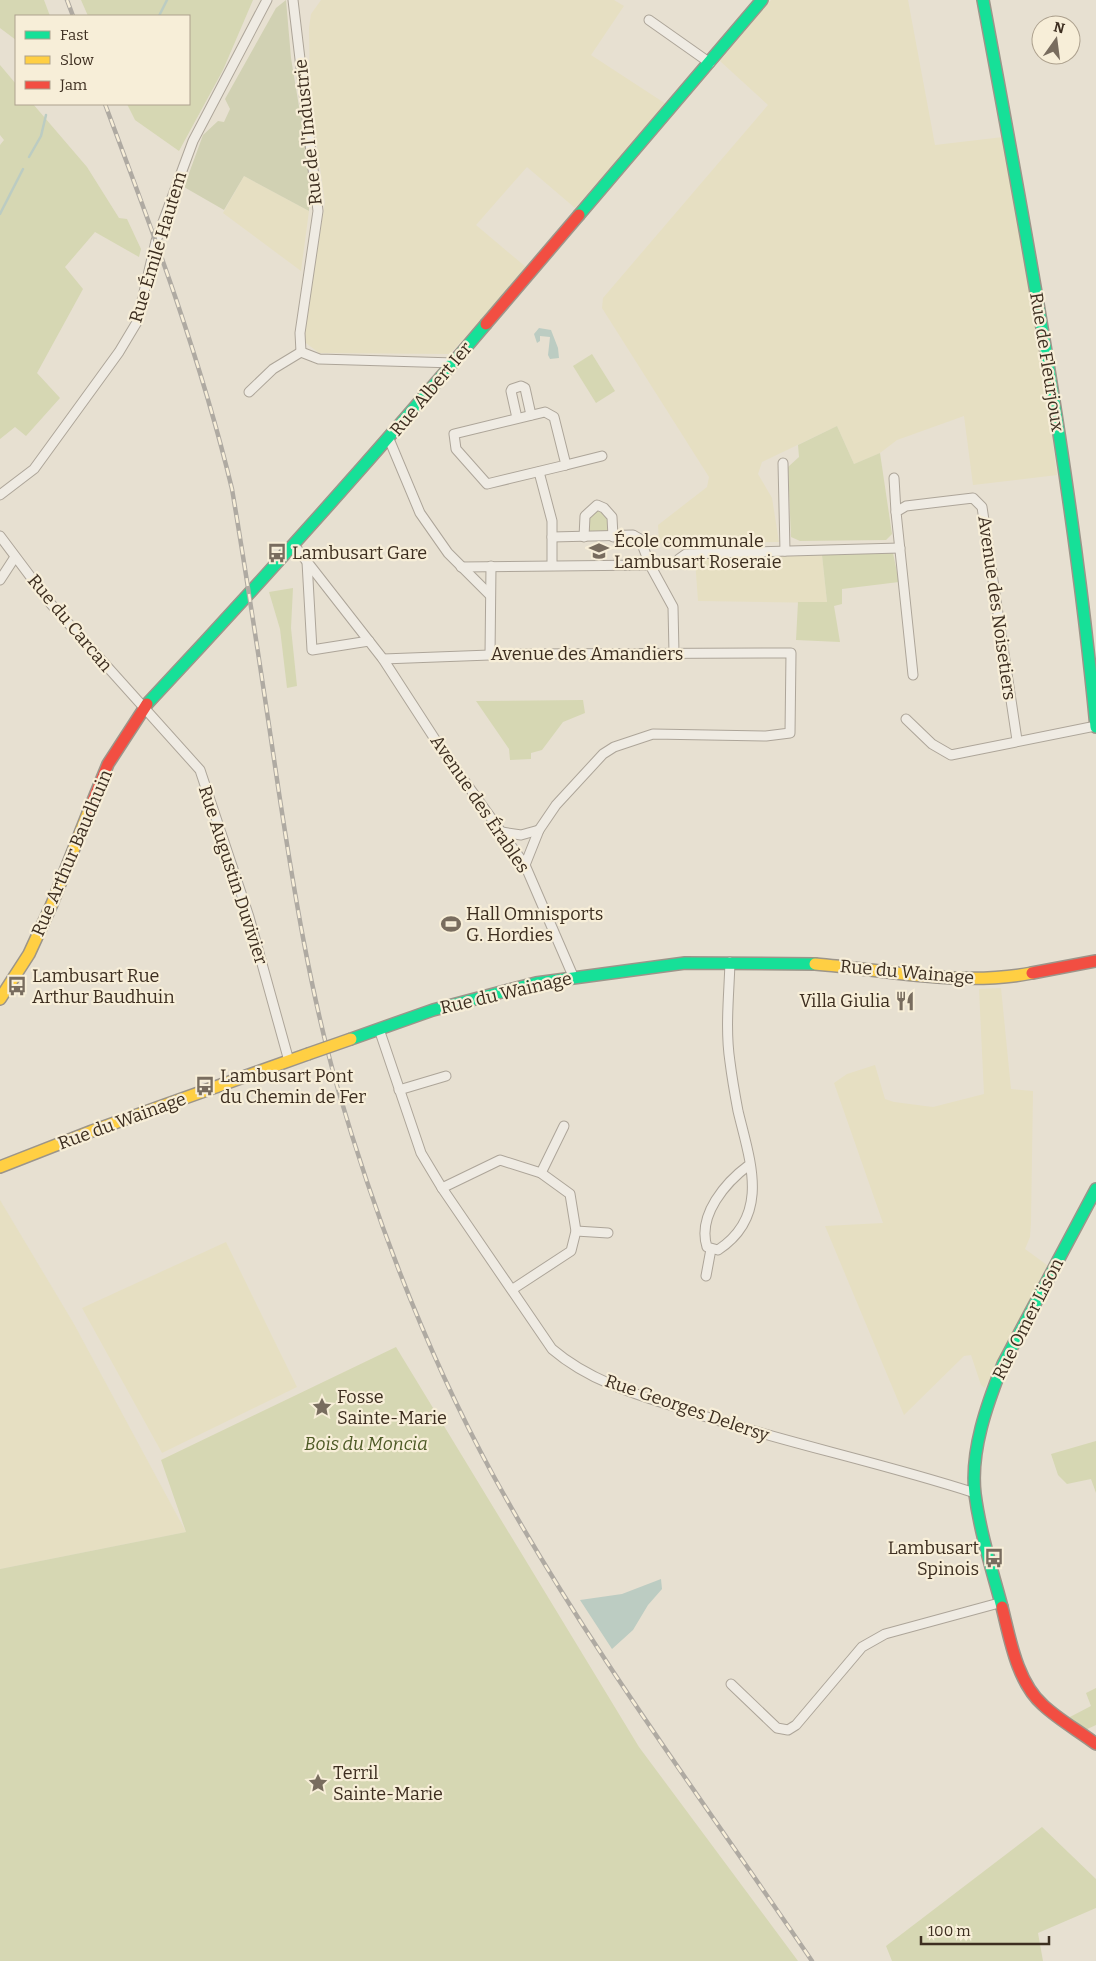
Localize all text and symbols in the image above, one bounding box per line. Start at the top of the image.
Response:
legend [15,15,190,105]
north arrow [1031,15,1081,65]
text: N [1052,18,1067,37]
text: Fast [60,26,89,44]
text: Slow [60,51,95,69]
street label: Rue de l'Industrie [289,58,327,206]
text: Jam [59,76,88,94]
street label: Rue Émile Hautem [124,169,191,325]
street label: Rue de Fleurjoux [1025,291,1069,433]
street label: Rue Albert Ier [385,337,477,441]
street label: Avenue des Noisetiers [973,514,1021,702]
place label: École communale Lambusart Roseraie [614,529,782,573]
school or university icon: École communale Lambusart Roseraie [588,540,610,562]
bus stop icon: Lambusart Gare [266,542,288,564]
place label: Lambusart Gare [292,542,427,564]
street label: Rue du Carcan [23,570,117,677]
street label: Avenue des Amandiers [491,643,683,665]
street label: Avenue des Érables [426,730,535,877]
street label: Rue Arthur Baudhuin [27,766,117,940]
street label: Rue Augustin Duvivier [194,783,272,967]
place label: Hall Omnisports G. Hordies [466,903,603,946]
sports icon: Hall Omnisports G. Hordies [440,913,462,935]
street label: Rue du Wainage [839,955,975,989]
place label: Lambusart Rue Arthur Baudhuin [32,965,175,1008]
street label: Rue du Wainage [438,967,574,1019]
bus stop icon: Lambusart Rue Arthur Baudhuin [6,975,28,997]
place label: Villa Giulia [799,990,890,1012]
restaurant icon: Villa Giulia [894,990,916,1012]
place label: Lambusart Pont du Chemin de Fer [220,1065,366,1108]
bus stop icon: Lambusart Pont du Chemin de Fer [194,1075,216,1097]
street label: Rue du Wainage [55,1088,189,1154]
street label: Rue Omer Lison [988,1254,1068,1383]
street label: Rue Georges Delersy [602,1370,772,1447]
place label: Fosse Sainte-Marie [337,1386,447,1429]
place icon: Fosse Sainte-Marie [311,1396,333,1418]
park label: Bois du Moncia [304,1433,428,1455]
place label: Lambusart Spinois [888,1537,979,1580]
bus stop icon: Lambusart Spinois [983,1547,1005,1569]
place label: Terril Sainte-Marie [333,1762,443,1805]
place icon: Terril Sainte-Marie [307,1772,329,1794]
scale bar [921,1914,1048,1946]
text: 100 m [928,1922,971,1940]

